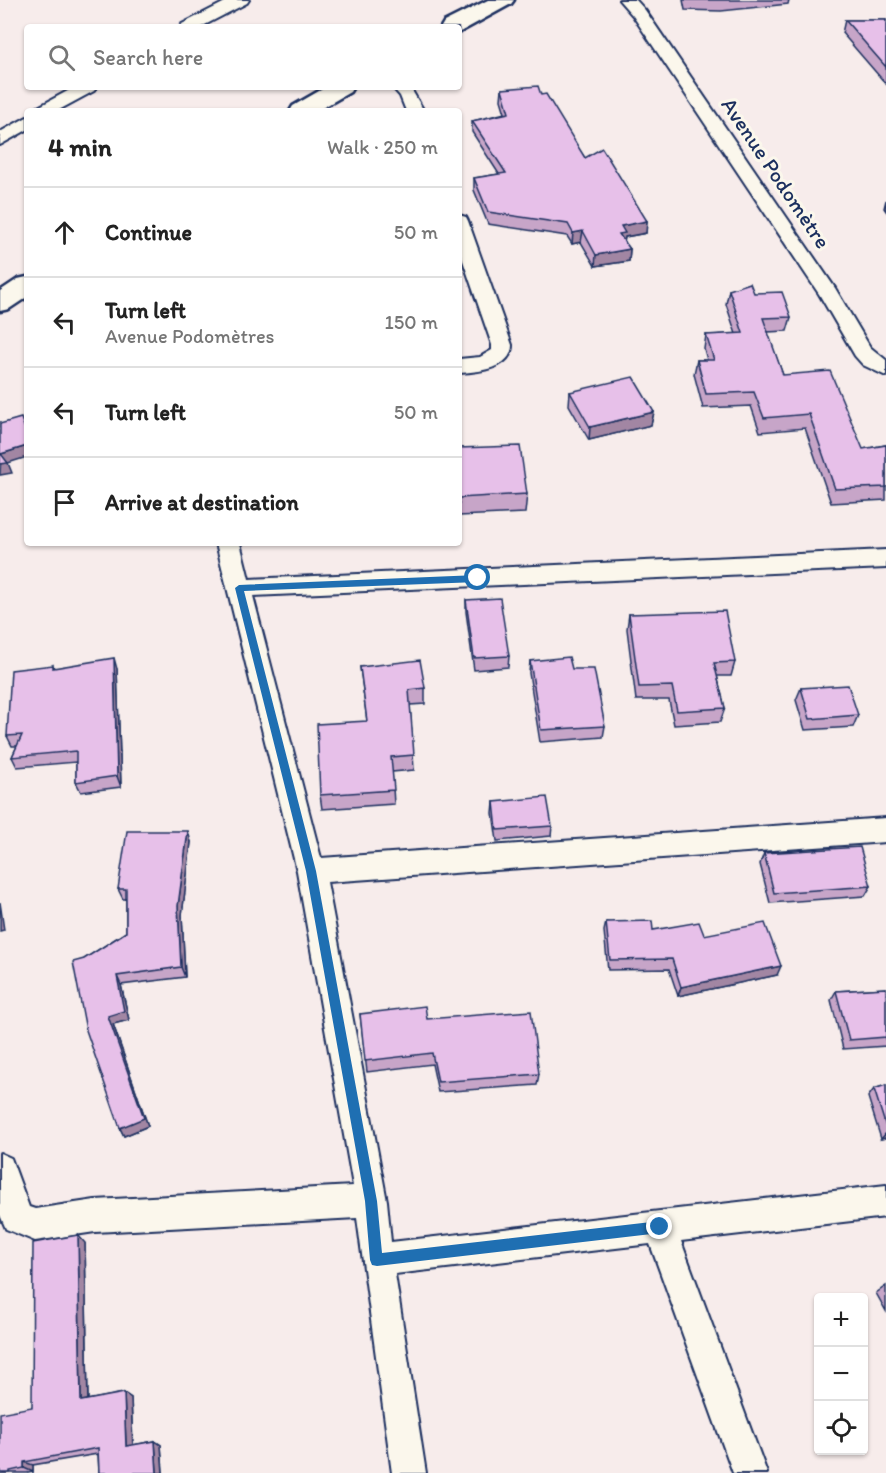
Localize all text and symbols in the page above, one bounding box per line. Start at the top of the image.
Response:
search box [24,24,462,90]
icon: search [45,41,78,74]
text: Search here [93,44,203,71]
street label: Avenue Podomètre [715,92,837,254]
text: 4 min [48,131,112,163]
text: Walk · 250 m [327,135,438,159]
icon: ahead [48,216,81,249]
text: Continue [105,219,192,246]
text: 50 m [394,220,438,244]
text: Turn left [105,297,186,324]
icon: left [48,306,81,339]
text: 150 m [385,310,438,334]
text: Avenue Podomètres [105,324,274,348]
icon: left [48,396,81,429]
text: Turn left [105,399,186,426]
text: 50 m [394,400,438,424]
icon: arrive [48,486,81,519]
text: Arrive at destination [105,489,299,516]
route start [464,564,490,590]
route end [646,1213,672,1239]
map controls [814,1293,868,1455]
button: + [814,1293,868,1347]
button: − [814,1347,868,1401]
button: locate [814,1401,868,1455]

